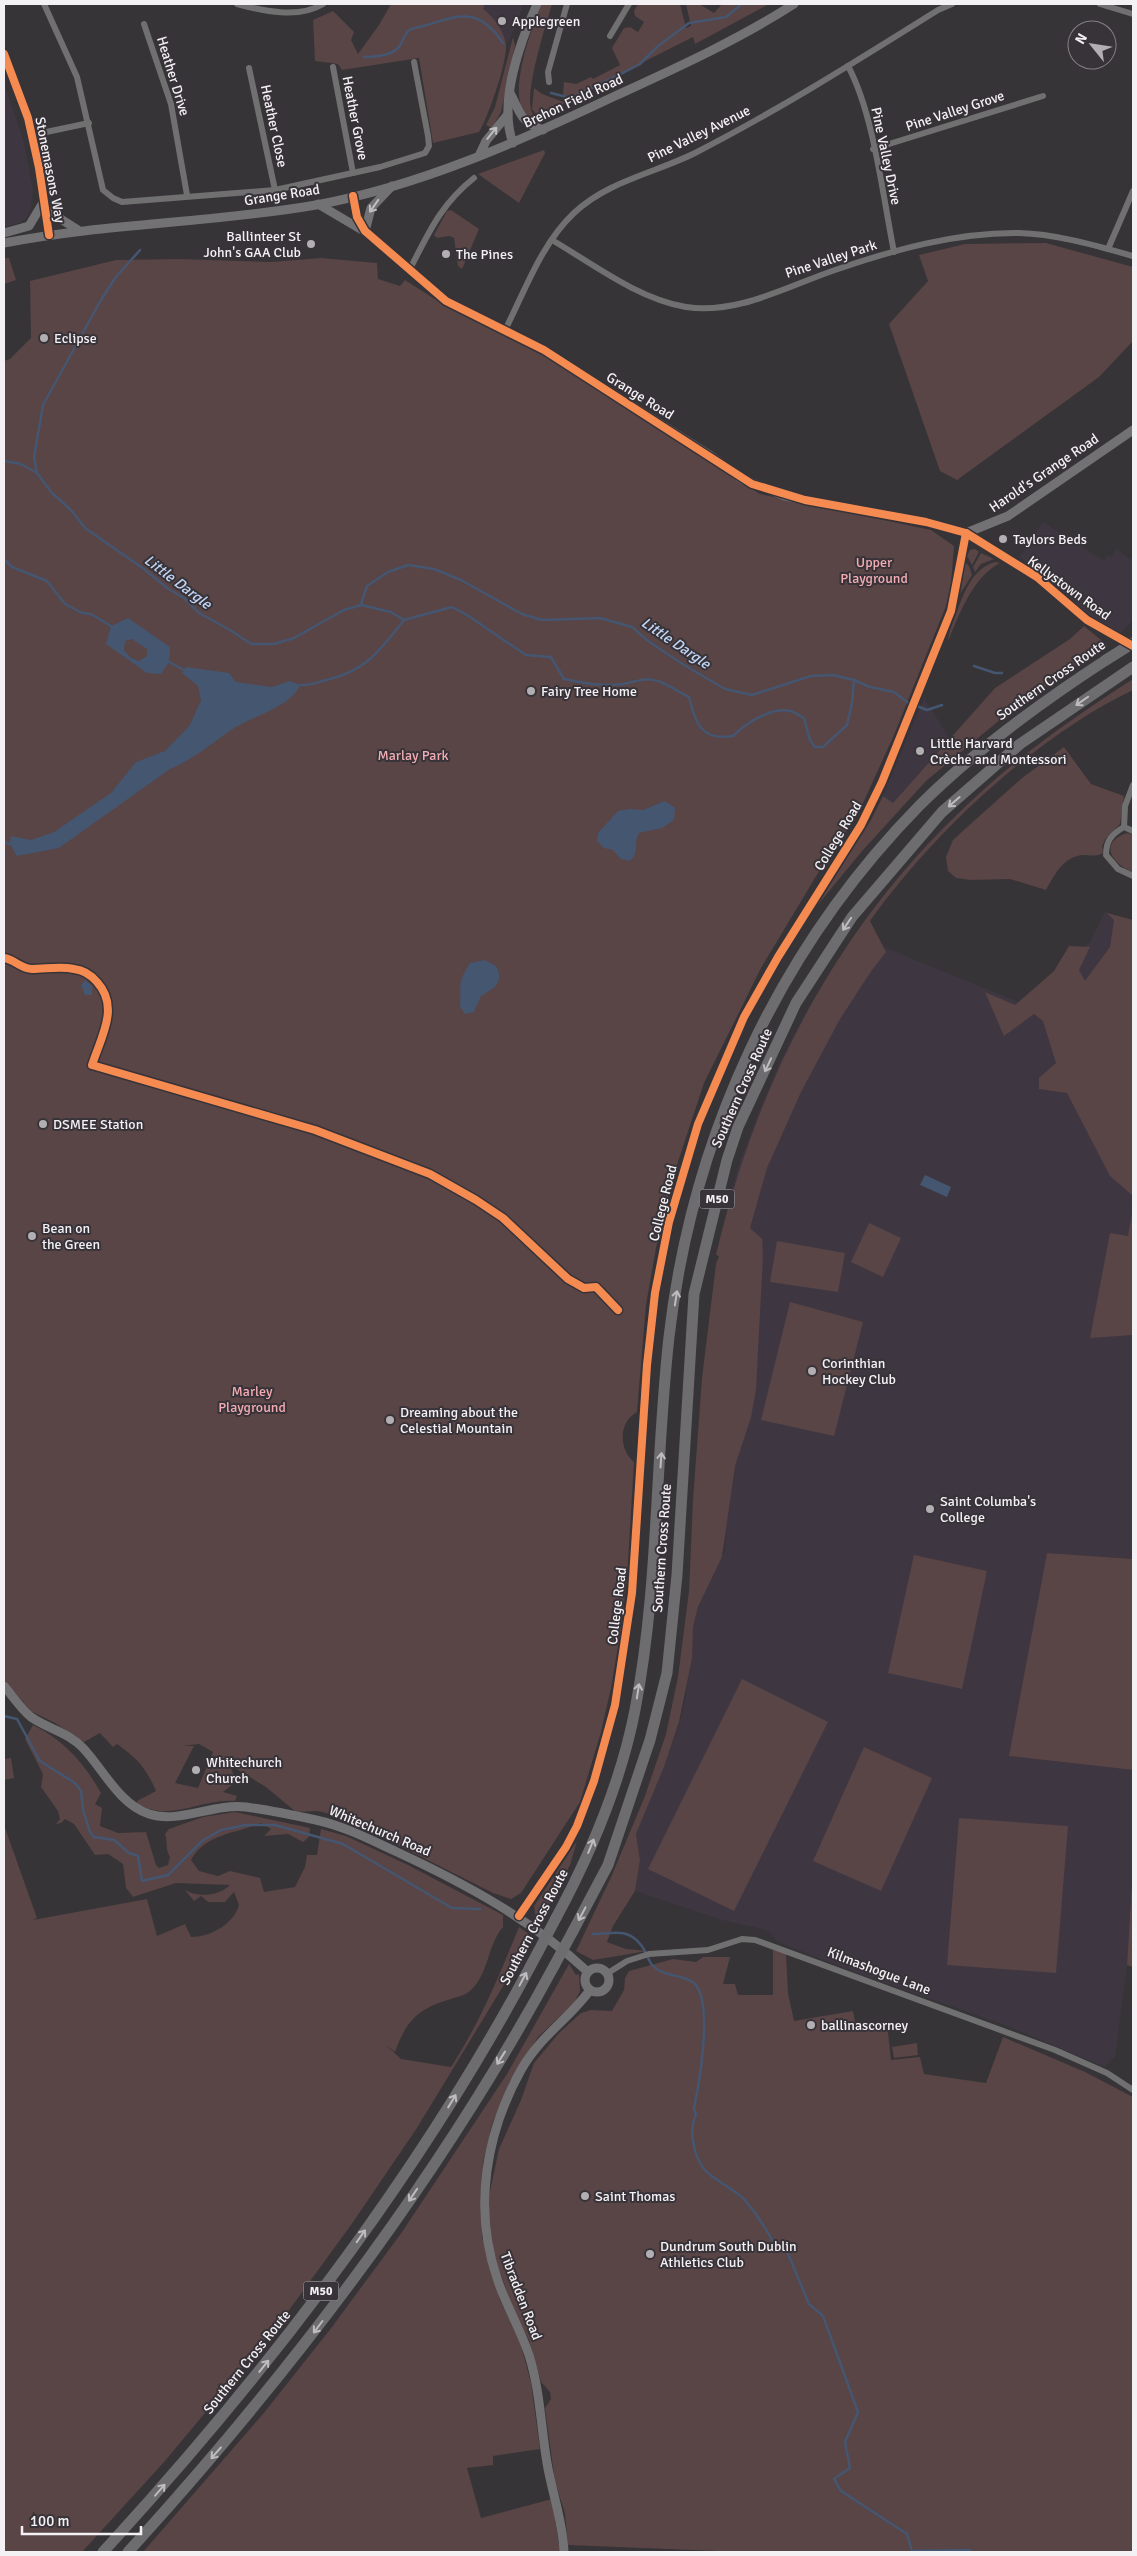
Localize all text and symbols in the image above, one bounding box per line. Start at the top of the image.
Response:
place label: Applegreen [512,13,580,30]
marker: Applegreen [496,15,508,27]
north arrow [1067,20,1117,70]
text: N [1071,30,1091,47]
street label: Heather Drive [153,34,193,118]
street label: Brehon Field Road [520,70,626,132]
street label: Heather Grove [339,74,371,162]
street label: Heather Close [257,83,291,169]
street label: Pine Valley Grove [904,87,1006,135]
street label: Pine Valley Avenue [645,102,753,166]
street label: Pine Valley Drive [867,105,905,207]
street label: Stonemasons Way [31,115,69,225]
one-way arrow [487,127,498,140]
street label: Grange Road [243,181,321,209]
one-way arrow [369,199,379,213]
place label: Ballinteer St John's GAA Club [203,228,301,261]
street label: Pine Valley Park [783,236,879,282]
marker: Ballinteer St John's GAA Club [305,238,317,250]
place label: The Pines [456,246,513,263]
marker: The Pines [440,248,452,260]
place label: Eclipse [54,330,97,347]
marker: Eclipse [38,332,50,344]
street label: Grange Road [603,369,677,423]
street label: Harold's Grange Road [986,430,1102,516]
place label: Taylors Beds [1013,531,1087,548]
marker: Taylors Beds [997,533,1009,545]
water label: Little Dargle [141,551,216,614]
street label: Kellystown Road [1024,552,1114,624]
park label: Upper Playground [840,554,908,587]
water label: Little Dargle [638,613,715,673]
street label: Southern Cross Route [993,636,1109,724]
place label: Fairy Tree Home [541,683,637,700]
marker: Fairy Tree Home [525,685,537,697]
one-way arrow [1075,696,1089,706]
place label: Little Harvard Crèche and Montessori [930,735,1067,768]
marker: Little Harvard Crèche and Montessori [914,745,926,757]
park label: Marlay Park [377,747,449,764]
one-way arrow [948,796,961,807]
street label: College Road [811,798,865,874]
one-way arrow [842,916,852,930]
street label: Southern Cross Route [708,1026,776,1150]
one-way arrow [762,1057,772,1072]
place label: DSMEE Station [53,1116,143,1133]
marker: DSMEE Station [37,1118,49,1130]
street label: College Road [645,1163,681,1243]
road number: M50 [700,1190,734,1208]
place label: Bean on the Green [42,1220,100,1253]
marker: Bean on the Green [26,1230,38,1242]
one-way arrow [671,1290,681,1306]
place label: Corinthian Hockey Club [822,1355,896,1388]
marker: Corinthian Hockey Club [806,1365,818,1377]
park label: Marley Playground [218,1383,286,1416]
place label: Dreaming about the Celestial Mountain [400,1404,518,1437]
marker: Dreaming about the Celestial Mountain [384,1414,396,1426]
one-way arrow [657,1452,666,1468]
street label: Southern Cross Route [649,1483,675,1613]
place label: Saint Columba's College [940,1493,1036,1526]
marker: Saint Columba's College [924,1503,936,1515]
street label: College Road [604,1566,630,1646]
one-way arrow [633,1683,643,1699]
place label: Whitechurch Church [206,1754,282,1787]
marker: Whitechurch Church [190,1764,202,1776]
street label: Whitechurch Road [326,1802,434,1860]
one-way arrow [587,1839,596,1854]
street label: Southern Cross Route [496,1866,572,1988]
one-way arrow [577,1906,586,1921]
street label: Kilmashogue Lane [825,1943,933,1999]
one-way arrow [518,1972,528,1987]
place label: ballinascorney [821,2017,909,2034]
marker: ballinascorney [805,2019,817,2031]
one-way arrow [496,2051,506,2065]
one-way arrow [447,2094,457,2108]
one-way arrow [408,2187,418,2201]
place label: Saint Thomas [595,2188,676,2205]
marker: Saint Thomas [579,2190,591,2202]
one-way arrow [356,2229,366,2243]
place label: Dundrum South Dublin Athletics Club [660,2238,797,2271]
marker: Dundrum South Dublin Athletics Club [644,2248,656,2260]
street label: Tibradden Road [496,2250,546,2342]
road number: M50 [304,2282,338,2300]
street label: Southern Cross Route [200,2307,294,2417]
one-way arrow [313,2320,324,2333]
one-way arrow [258,2359,269,2372]
one-way arrow [211,2446,222,2459]
one-way arrow [154,2484,165,2497]
scale bar [22,2504,141,2536]
text: 100 m [30,2512,70,2530]

